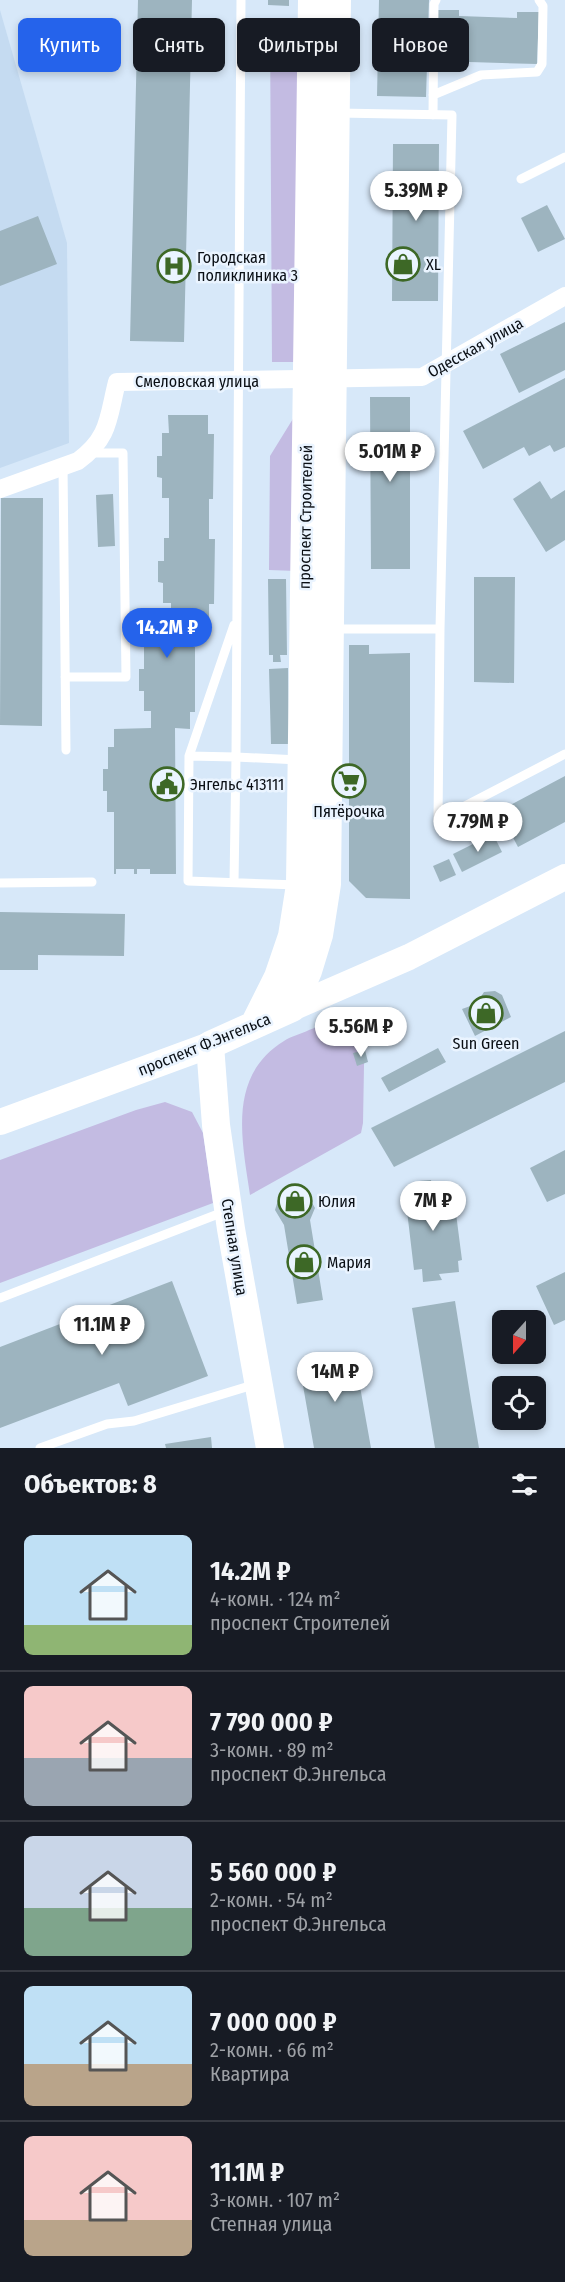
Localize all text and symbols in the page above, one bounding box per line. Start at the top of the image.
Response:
chip: Купить [18,18,121,72]
chip: Снять [133,18,225,72]
chip: Фильтры [237,18,360,72]
chip: Новое [372,18,469,72]
pin: 5.39M ₽ [361,171,471,222]
text: 5.39M ₽ [384,178,448,202]
shop icon: XL [385,246,421,282]
hospital icon: Городская поликлиника 3 [156,248,192,284]
place label: Городская поликлиника 3 [197,248,298,285]
place label: XL [426,255,441,274]
street label: Одесская улица [424,313,526,381]
street label: Смеловская улица [135,372,259,391]
pin: 5.01M ₽ [335,432,445,483]
text: 5.01M ₽ [359,439,421,463]
street label: проспект Строителей [295,445,316,589]
pin: 14.2M ₽ [112,608,222,659]
text: 14.2M ₽ [136,615,198,639]
supermarket icon: Пятёрочка [331,763,367,799]
public building icon: Энгельс 413111 [149,766,185,802]
place label: Энгельс 413111 [190,775,284,794]
place label: Пятёрочка [313,802,385,821]
pin: 7.79M ₽ [423,802,533,853]
text: 7.79M ₽ [447,809,509,833]
shop icon: Sun Green [468,995,504,1031]
pin: 5.56M ₽ [306,1007,416,1058]
street label: проспект Ф.Энгельса [135,1009,273,1080]
text: 5.56M ₽ [329,1014,393,1038]
place label: Sun Green [452,1034,520,1053]
pin: 7M ₽ [397,1181,469,1232]
shop icon: Юлия [277,1183,313,1219]
text: 7M ₽ [414,1188,452,1212]
place label: Юлия [318,1192,356,1211]
street label: Степная улица [217,1197,252,1297]
shop icon: Мария [286,1244,322,1280]
place label: Мария [327,1253,371,1272]
pin: 11.1M ₽ [47,1305,157,1356]
north arrow [492,1310,546,1364]
map controls [492,1310,546,1430]
text: 11.1M ₽ [74,1312,130,1336]
pin: 14M ₽ [293,1352,377,1403]
text: 14M ₽ [311,1359,359,1383]
button: locate [492,1376,546,1430]
icon: filters [508,1468,541,1501]
text: Объектов: 8 [24,1469,157,1500]
text: 14.2M ₽ [210,1556,291,1587]
icon: home [72,1559,144,1631]
text: 4-комн. · 124 m² [210,1587,341,1611]
text: проспект Строителей [210,1611,390,1635]
text: 7 790 000 ₽ [210,1707,332,1738]
icon: home [72,1710,144,1782]
text: 3-комн. · 89 m² [210,1738,333,1762]
text: проспект Ф.Энгельса [210,1762,387,1786]
text: 5 560 000 ₽ [210,1857,336,1888]
icon: home [72,1860,144,1932]
text: 2-комн. · 54 m² [210,1888,333,1912]
text: проспект Ф.Энгельса [210,1912,387,1936]
text: 7 000 000 ₽ [210,2007,337,2038]
icon: home [72,2010,144,2082]
text: 2-комн. · 66 m² [210,2038,334,2062]
text: Квартира [210,2062,290,2086]
text: 11.1M ₽ [210,2157,284,2188]
icon: home [72,2160,144,2232]
text: 3-комн. · 107 m² [210,2188,340,2212]
text: Степная улица [210,2212,332,2236]

